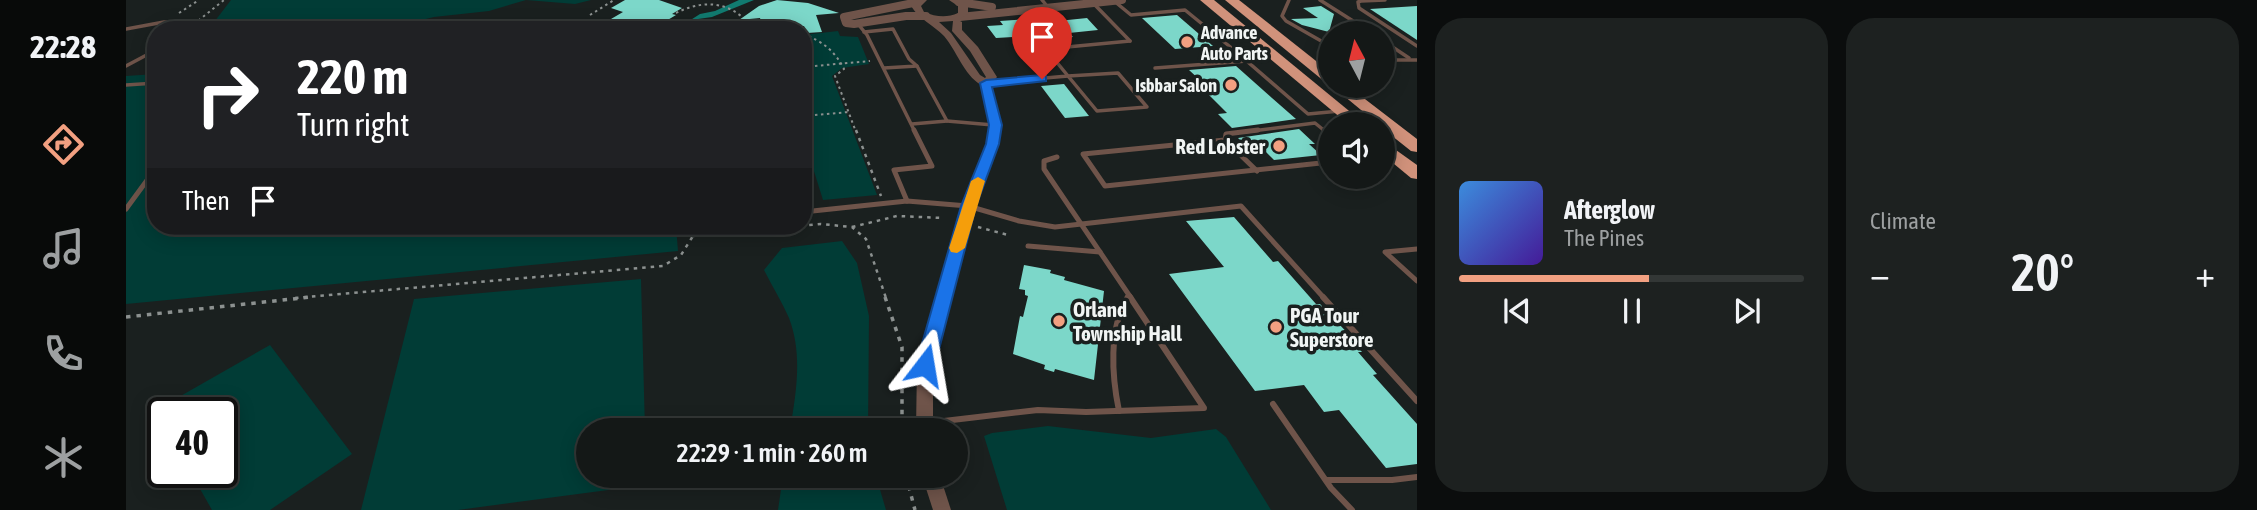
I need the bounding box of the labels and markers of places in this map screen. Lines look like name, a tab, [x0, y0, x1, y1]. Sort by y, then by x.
pin	[1012, 7, 1072, 79]
place label: Advance Auto Parts	[1200, 22, 1269, 64]
marker: Advance Auto Parts	[1179, 34, 1195, 50]
place label: Isbbar Salon	[1135, 75, 1217, 96]
marker: Isbbar Salon	[1223, 77, 1239, 93]
place label: Red Lobster	[1175, 134, 1266, 158]
marker: Red Lobster	[1271, 138, 1287, 154]
place label: Orland Township Hall	[1073, 297, 1182, 345]
place label: PGA Tour Superstore	[1290, 303, 1374, 351]
marker: Orland Township Hall	[1051, 313, 1067, 329]
marker: PGA Tour Superstore	[1268, 319, 1284, 335]

